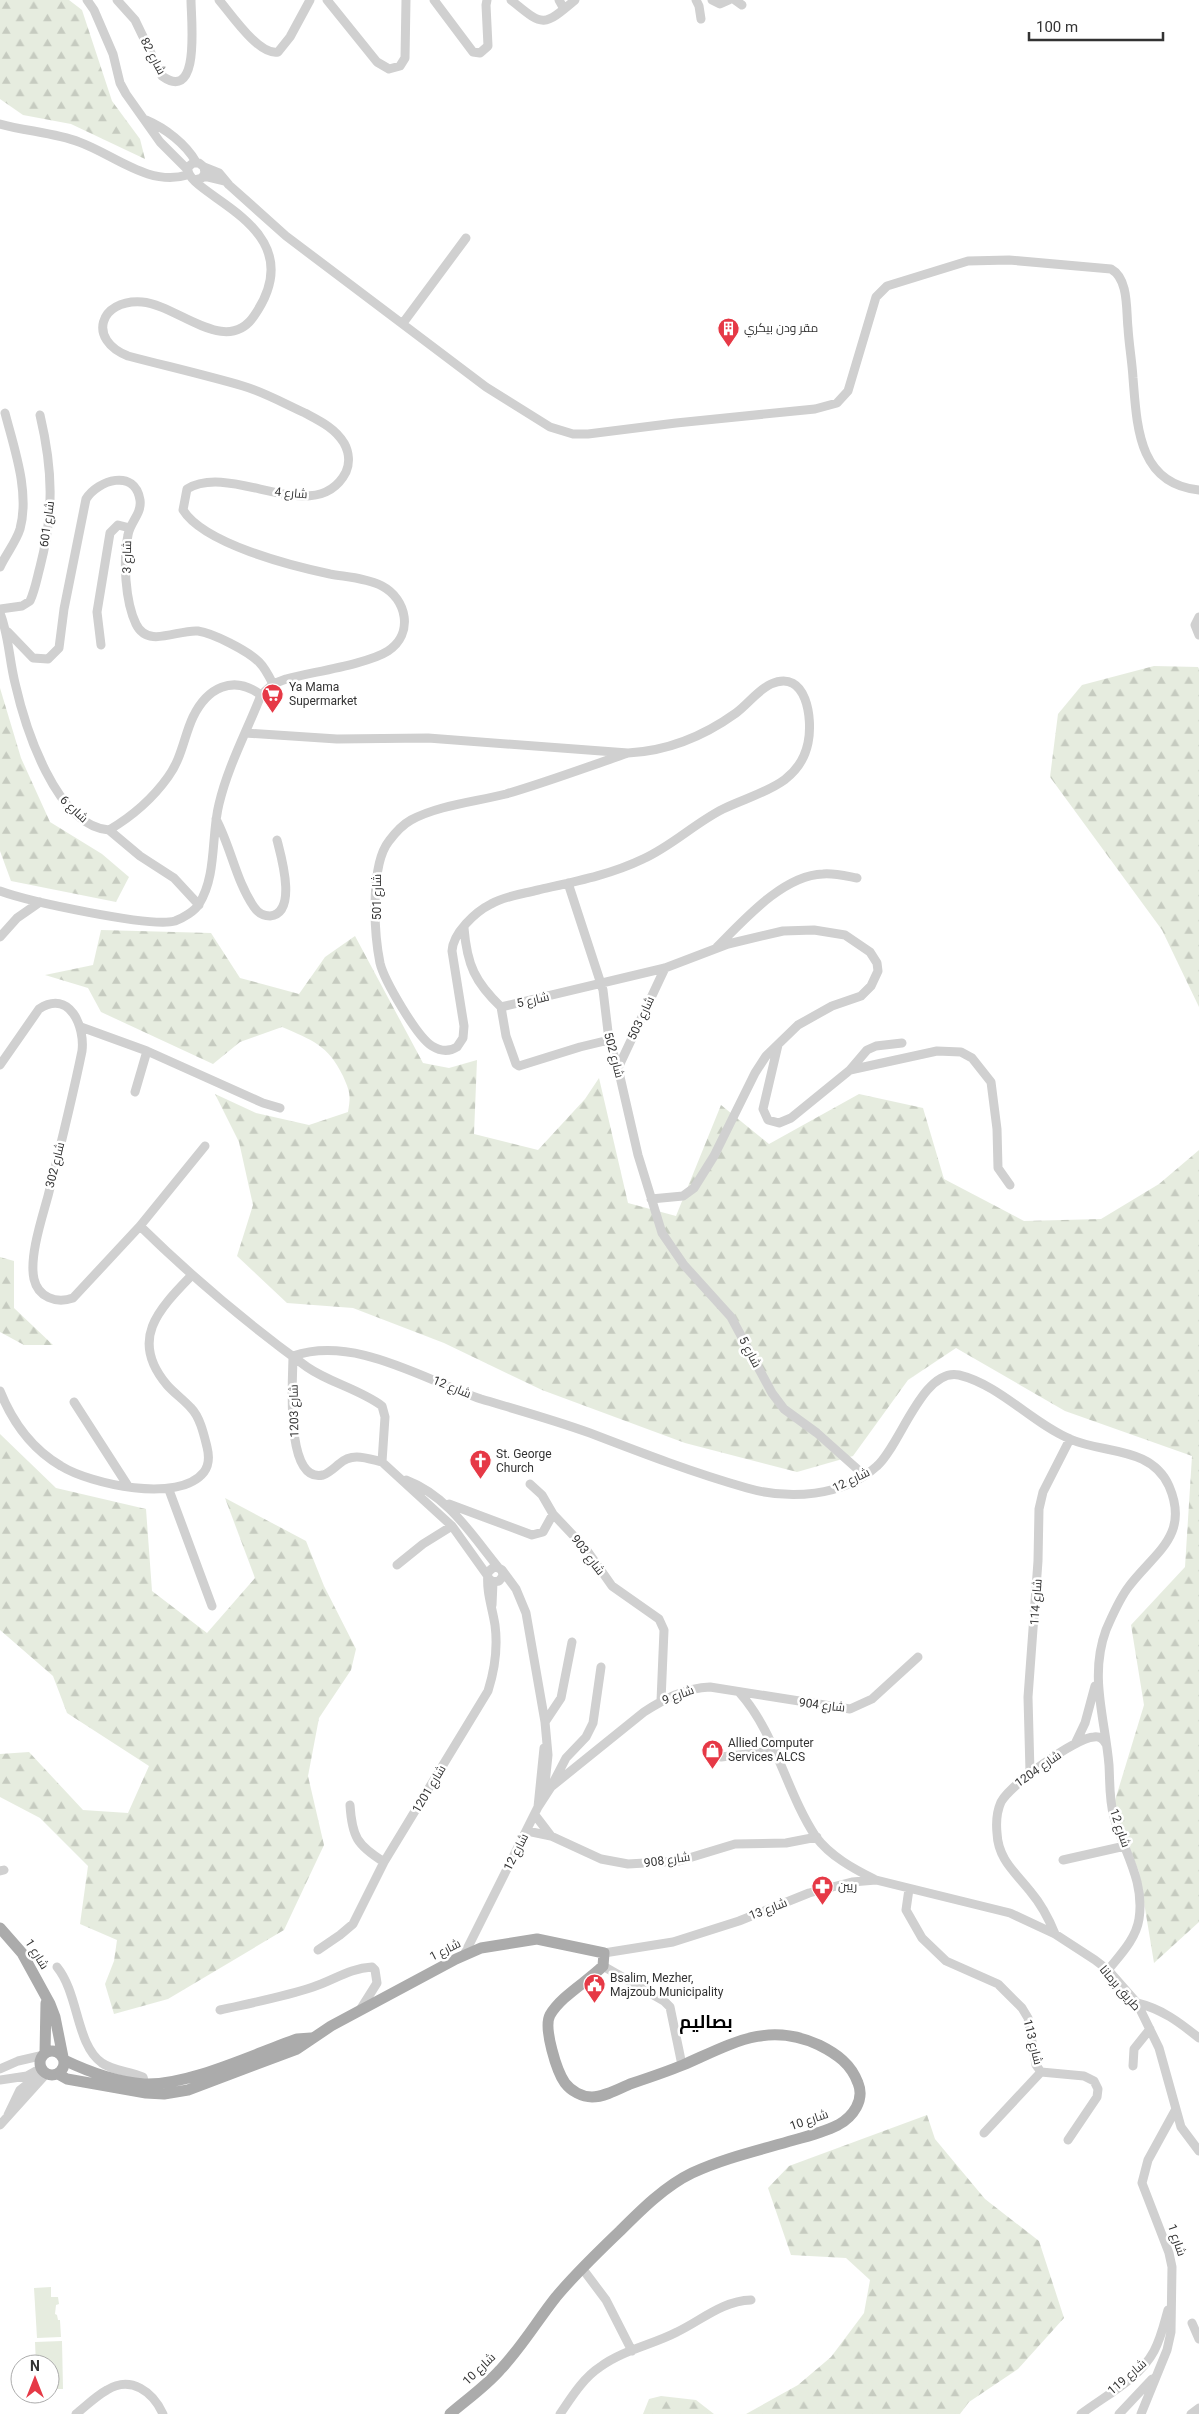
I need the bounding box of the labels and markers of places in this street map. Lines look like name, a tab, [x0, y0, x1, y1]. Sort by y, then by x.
building icon: مقر ودن بيكري	[716, 316, 740, 347]
place label: مقر ودن بيكري	[744, 321, 818, 338]
place label: Ya Mama Supermarket	[289, 680, 357, 708]
supermarket icon: Ya Mama Supermarket	[261, 682, 285, 713]
place label: St. George Church	[496, 1447, 552, 1475]
church icon: St. George Church	[468, 1449, 492, 1480]
place label: Allied Computer Services ALCS	[728, 1736, 814, 1764]
shop icon: Allied Computer Services ALCS	[700, 1738, 724, 1769]
pharmacy icon: ريين	[810, 1874, 834, 1905]
place label: ريين	[838, 1879, 857, 1893]
place label: Bsalim, Mezher, Majzoub Municipality	[610, 1971, 724, 1999]
public building icon: Bsalim, Mezher, Majzoub Municipality	[582, 1973, 606, 2004]

